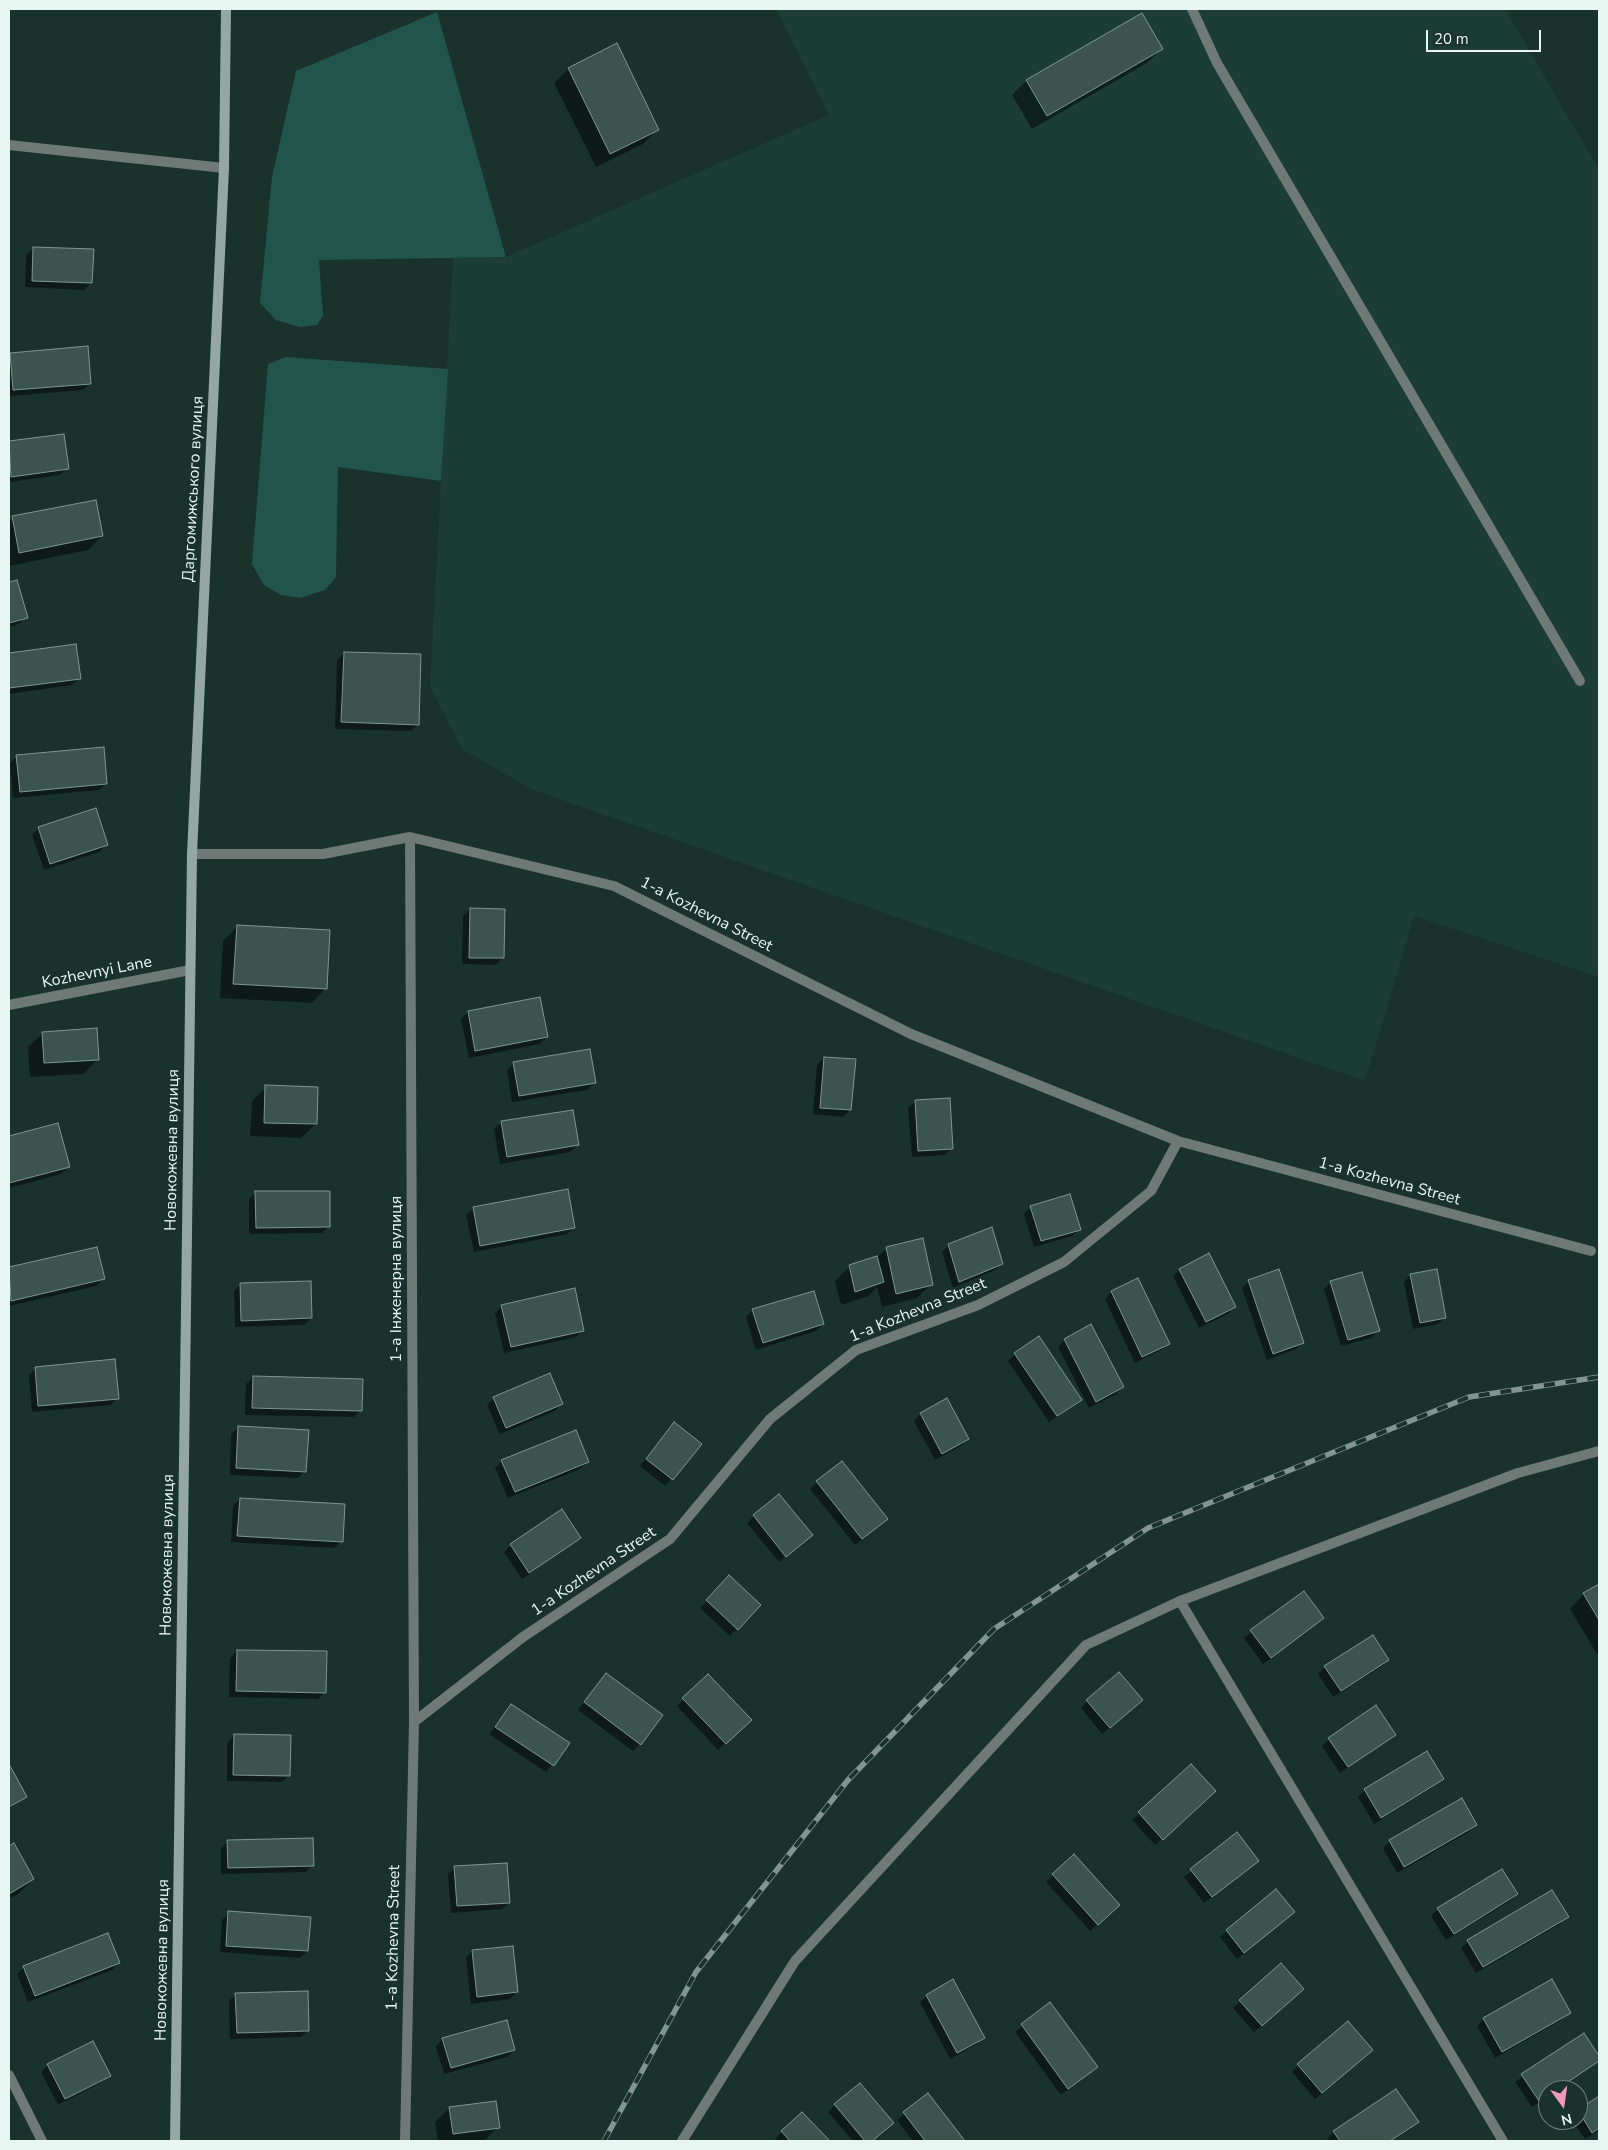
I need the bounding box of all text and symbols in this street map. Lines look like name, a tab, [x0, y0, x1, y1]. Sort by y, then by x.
scale bar	[1428, 20, 1543, 52]
text: 20 m	[1434, 29, 1469, 49]
street label: Даргомижського вулиця	[180, 396, 208, 582]
street label: 1-a Kozhevna Street	[637, 873, 775, 957]
street label: Kozhevnyi Lane	[40, 953, 154, 993]
street label: Новокожевна вулиця	[162, 1069, 184, 1231]
street label: 1-a Kozhevna Street	[1316, 1154, 1462, 1210]
street label: 1-а Інженерна вулиця	[387, 1196, 407, 1362]
street label: 1-a Kozhevna Street	[847, 1275, 989, 1347]
street label: Новокожевна вулиця	[157, 1474, 179, 1636]
street label: 1-a Kozhevna Street	[528, 1523, 660, 1621]
street label: 1-a Kozhevna Street	[383, 1865, 405, 2011]
street label: Новокожевна вулиця	[152, 1879, 174, 2041]
north arrow	[1538, 2080, 1588, 2130]
text: N	[1559, 2109, 1574, 2130]

